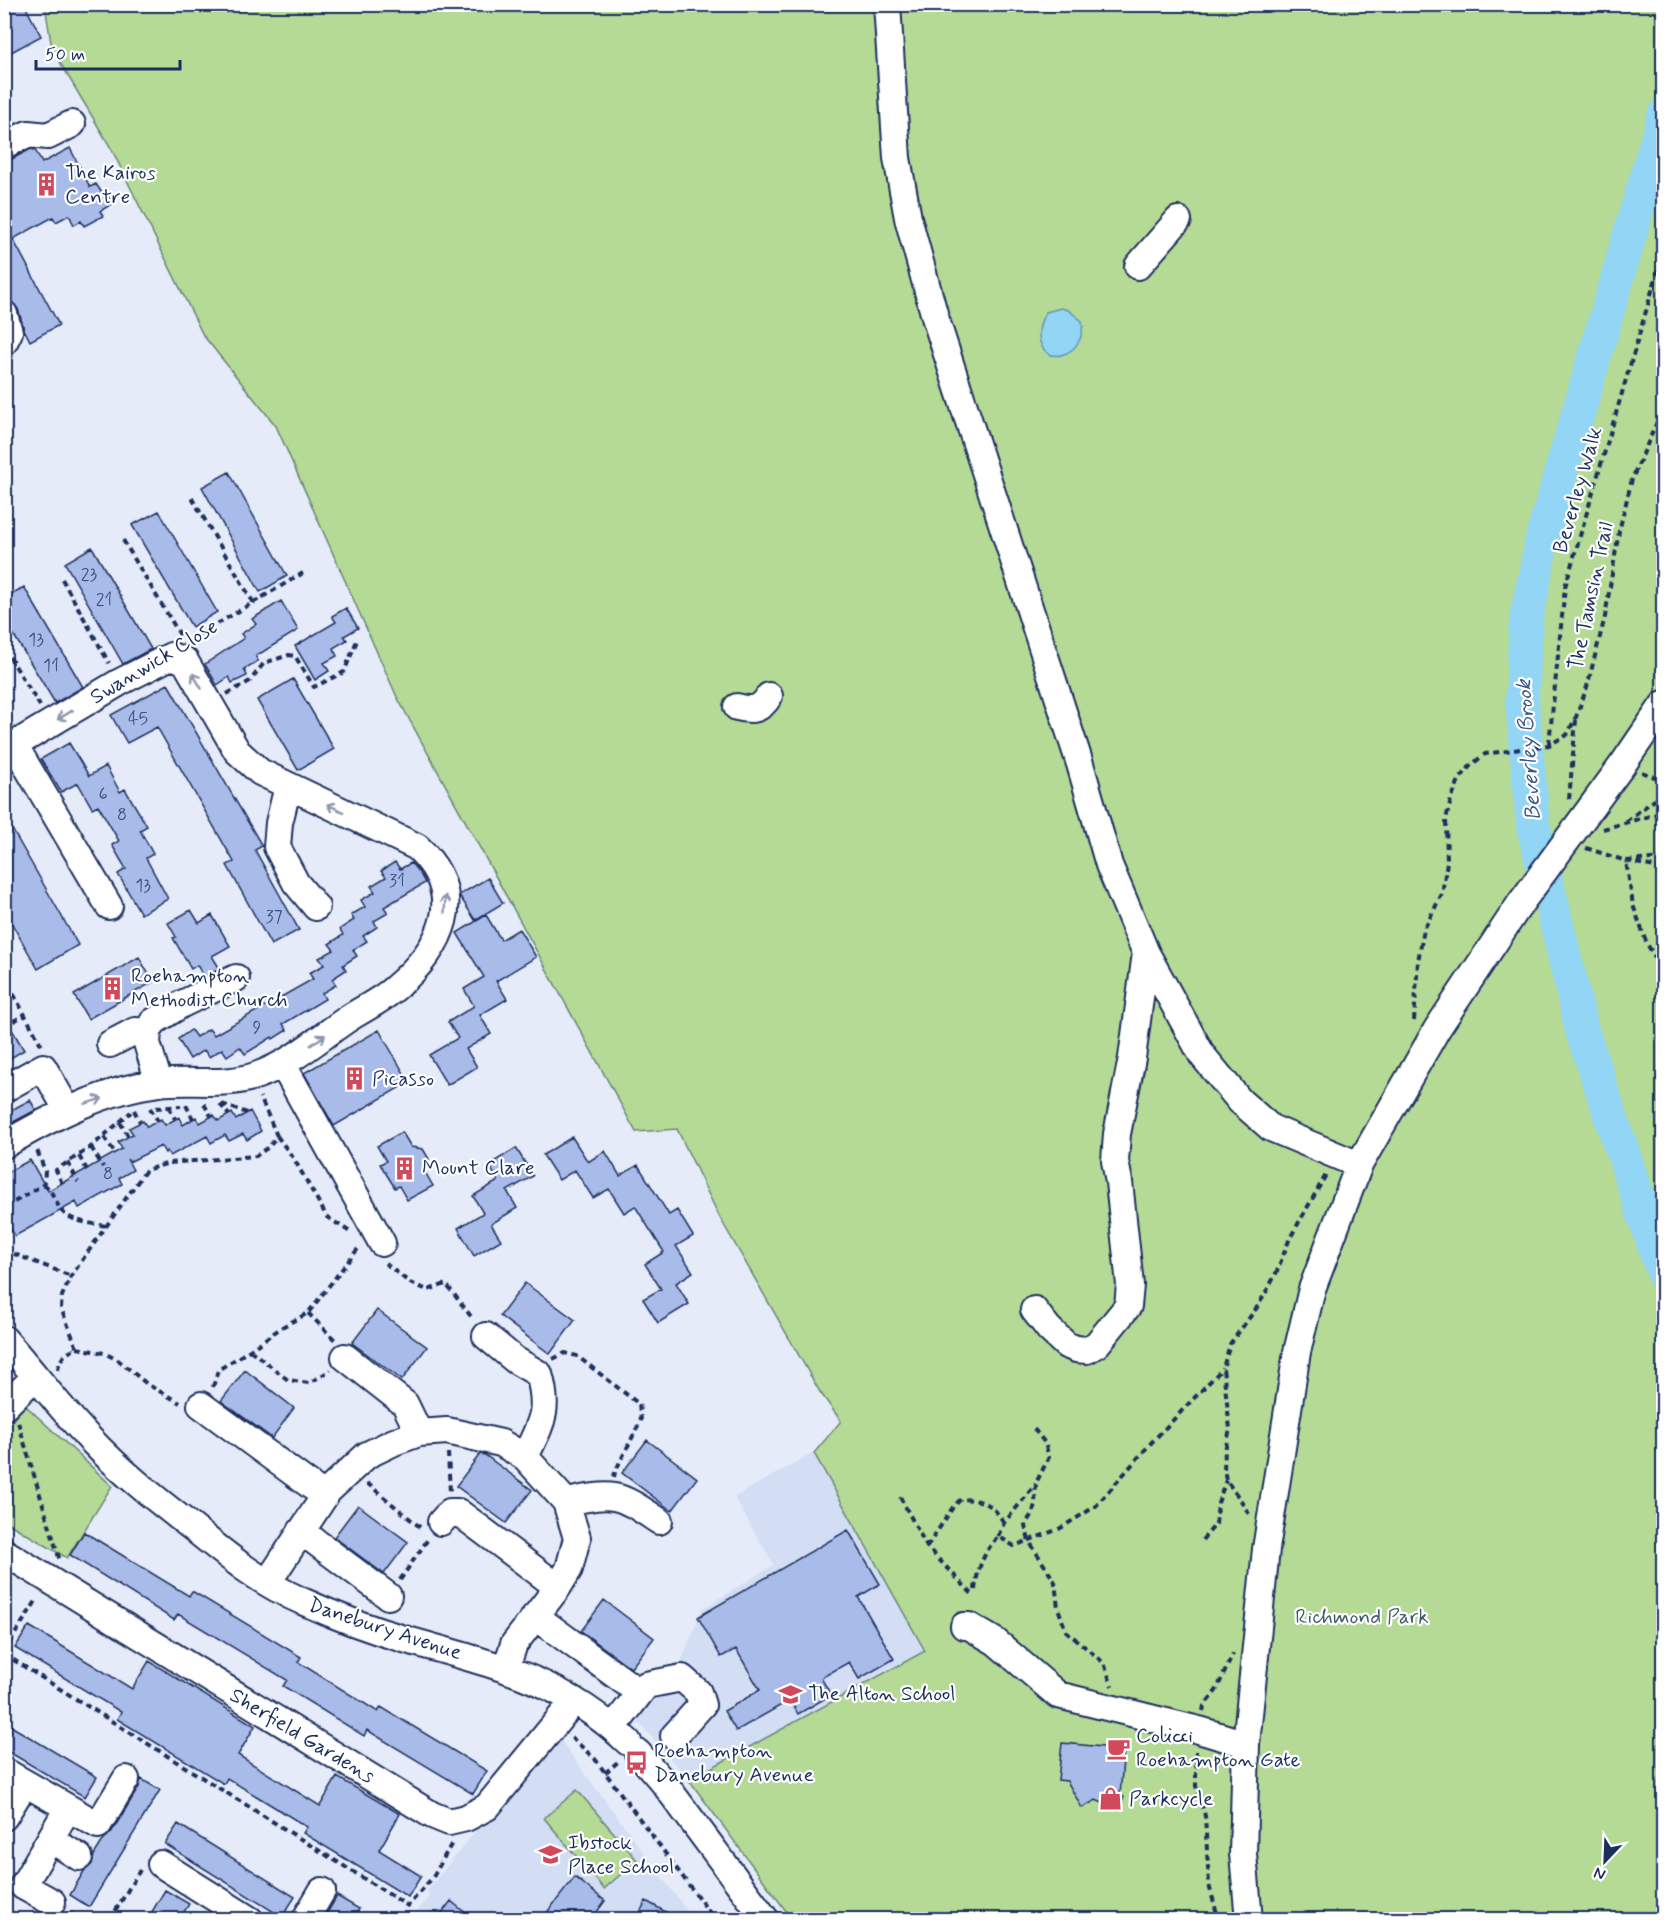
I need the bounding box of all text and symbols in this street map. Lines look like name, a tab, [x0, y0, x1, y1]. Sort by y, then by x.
scale bar	[36, 33, 180, 71]
text: 50 m	[45, 43, 85, 67]
place label: The Kairos Centre	[65, 159, 156, 211]
building icon: The Kairos Centre	[34, 172, 60, 198]
street label: Beverley Walk	[1547, 424, 1609, 556]
street label: The Tamsin Trail	[1562, 519, 1620, 673]
house number: 23	[81, 563, 98, 587]
house number: 21	[96, 588, 112, 612]
street label: Swanwick Close	[85, 613, 223, 711]
house number: 13	[28, 628, 44, 652]
house number: 11	[43, 654, 59, 678]
one-way arrow	[190, 673, 202, 690]
water label: Beverley Brook	[1510, 677, 1548, 821]
house number: 45	[128, 707, 148, 731]
one-way arrow	[57, 709, 74, 721]
house number: 6	[98, 782, 108, 806]
one-way arrow	[326, 802, 345, 813]
house number: 8	[117, 803, 127, 827]
house number: 31	[389, 869, 405, 893]
house number: 13	[135, 874, 151, 898]
one-way arrow	[439, 895, 450, 914]
house number: 37	[265, 905, 283, 929]
place label: Roehampton Methodist Church	[131, 962, 288, 1014]
building icon: Roehampton Methodist Church	[100, 975, 126, 1001]
house number: 9	[253, 1016, 262, 1040]
one-way arrow	[309, 1034, 325, 1046]
place label: Picasso	[372, 1065, 434, 1093]
building icon: Picasso	[341, 1066, 367, 1092]
one-way arrow	[84, 1094, 103, 1105]
place label: Mount Clare	[422, 1154, 534, 1182]
building icon: Mount Clare	[391, 1155, 417, 1181]
house number: 8	[103, 1162, 113, 1186]
street label: Danebury Avenue	[305, 1591, 465, 1667]
park label: Richmond Park	[1295, 1603, 1429, 1631]
place label: The Alton School	[808, 1680, 955, 1708]
school or university icon: The Alton School	[777, 1681, 803, 1707]
street label: Sherfield Gardens	[224, 1682, 380, 1790]
place label: Colicci Roehampton Gate	[1136, 1722, 1301, 1774]
cafe icon: Colicci Roehampton Gate	[1105, 1735, 1131, 1761]
place label: Roehampton Danebury Avenue	[654, 1737, 814, 1789]
bus stop icon: Roehampton Danebury Avenue	[623, 1750, 649, 1776]
place label: Parkcycle	[1129, 1785, 1213, 1813]
shop icon: Parkcycle	[1098, 1786, 1124, 1812]
place label: Ibstock Place School	[568, 1829, 674, 1881]
north arrow	[1575, 1831, 1635, 1891]
school or university icon: Ibstock Place School	[537, 1842, 563, 1868]
text: N	[1591, 1862, 1609, 1885]

